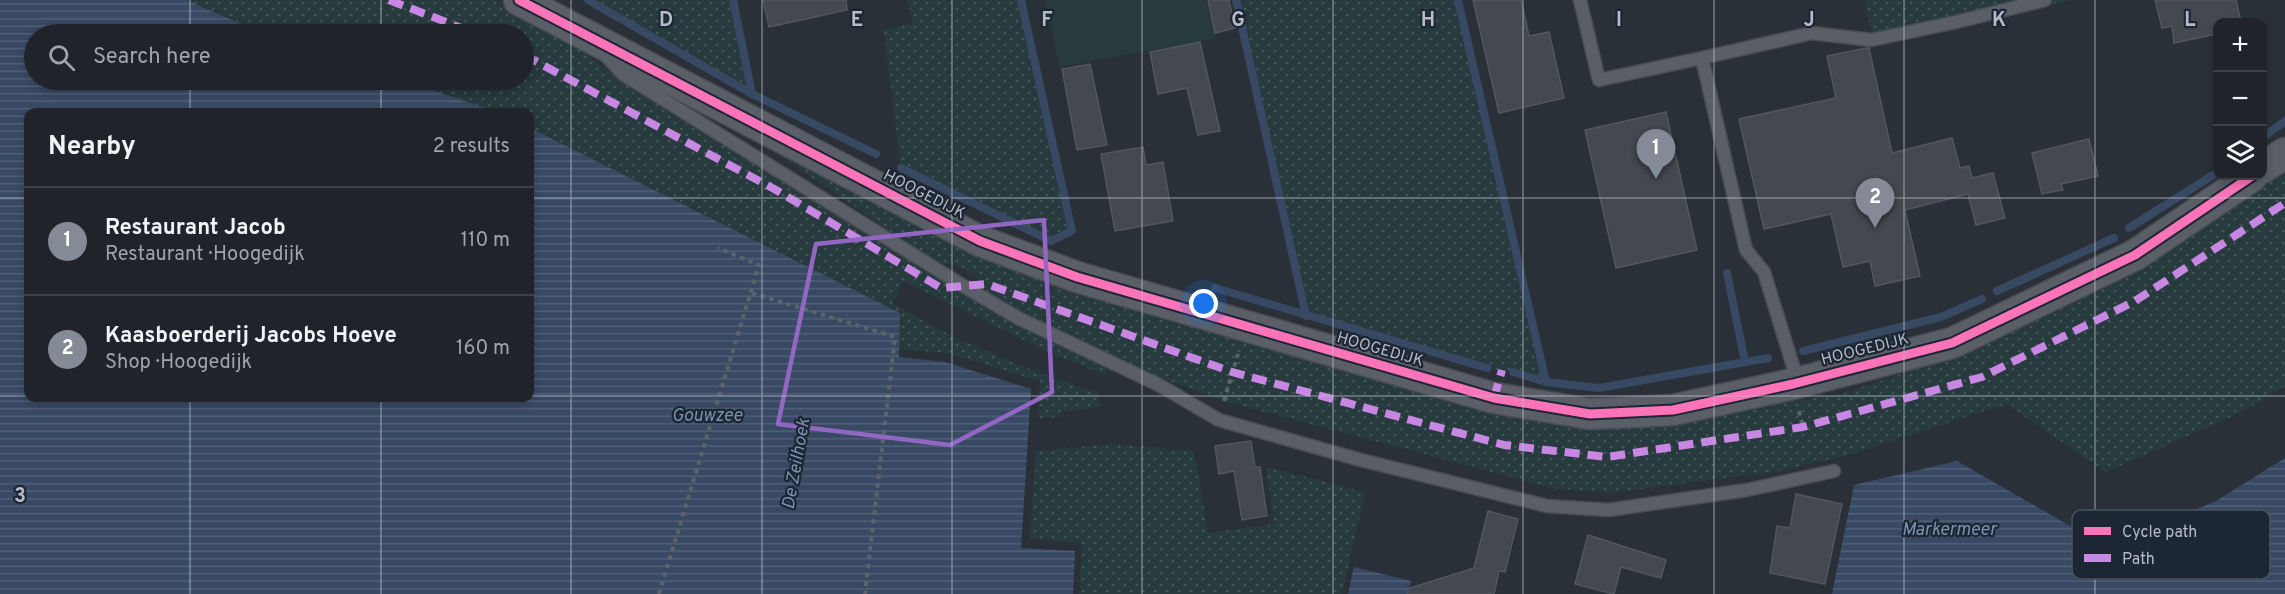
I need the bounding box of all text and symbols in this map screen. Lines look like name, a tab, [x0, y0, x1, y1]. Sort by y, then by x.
text: D	[659, 8, 673, 34]
text: E	[851, 8, 863, 34]
text: F	[1041, 8, 1053, 34]
text: G	[1231, 8, 1245, 34]
text: H	[1421, 8, 1435, 34]
text: I	[1616, 8, 1622, 34]
text: J	[1803, 8, 1815, 34]
text: K	[1992, 8, 2006, 34]
text: L	[2184, 8, 2196, 34]
map controls	[2213, 18, 2267, 180]
button: +	[2213, 18, 2267, 72]
search box	[24, 24, 534, 90]
icon: search	[45, 41, 78, 74]
text: Search here	[93, 44, 211, 71]
button: −	[2213, 72, 2267, 126]
button: layers	[2213, 126, 2267, 180]
pin: 1	[1636, 130, 1676, 179]
text: Nearby	[48, 131, 136, 164]
text: 2 results	[433, 134, 510, 160]
street label: HOOGEDIJK	[880, 166, 968, 224]
pin: 2	[1856, 178, 1894, 228]
text: Restaurant Jacob	[105, 215, 286, 242]
text: 1	[64, 228, 72, 254]
text: 110 m	[461, 228, 510, 254]
text: Restaurant · Hoogedijk	[105, 242, 305, 268]
your location	[1189, 289, 1218, 318]
text: Kaasboerderij Jacobs Hoeve	[105, 323, 397, 350]
street label: HOOGEDIJK	[1334, 328, 1426, 372]
street label: HOOGEDIJK	[1819, 329, 1911, 371]
text: 2	[61, 336, 74, 362]
text: 160 m	[456, 336, 510, 362]
text: Shop · Hoogedijk	[105, 350, 252, 376]
water label: Gouwzee	[672, 405, 743, 428]
water label: De Zeilhoek	[778, 416, 816, 511]
text: 3	[14, 484, 26, 510]
legend	[2072, 510, 2270, 579]
water label: Markermeer	[1902, 519, 1998, 542]
text: Cycle path	[2122, 523, 2197, 543]
text: Path	[2122, 550, 2155, 570]

